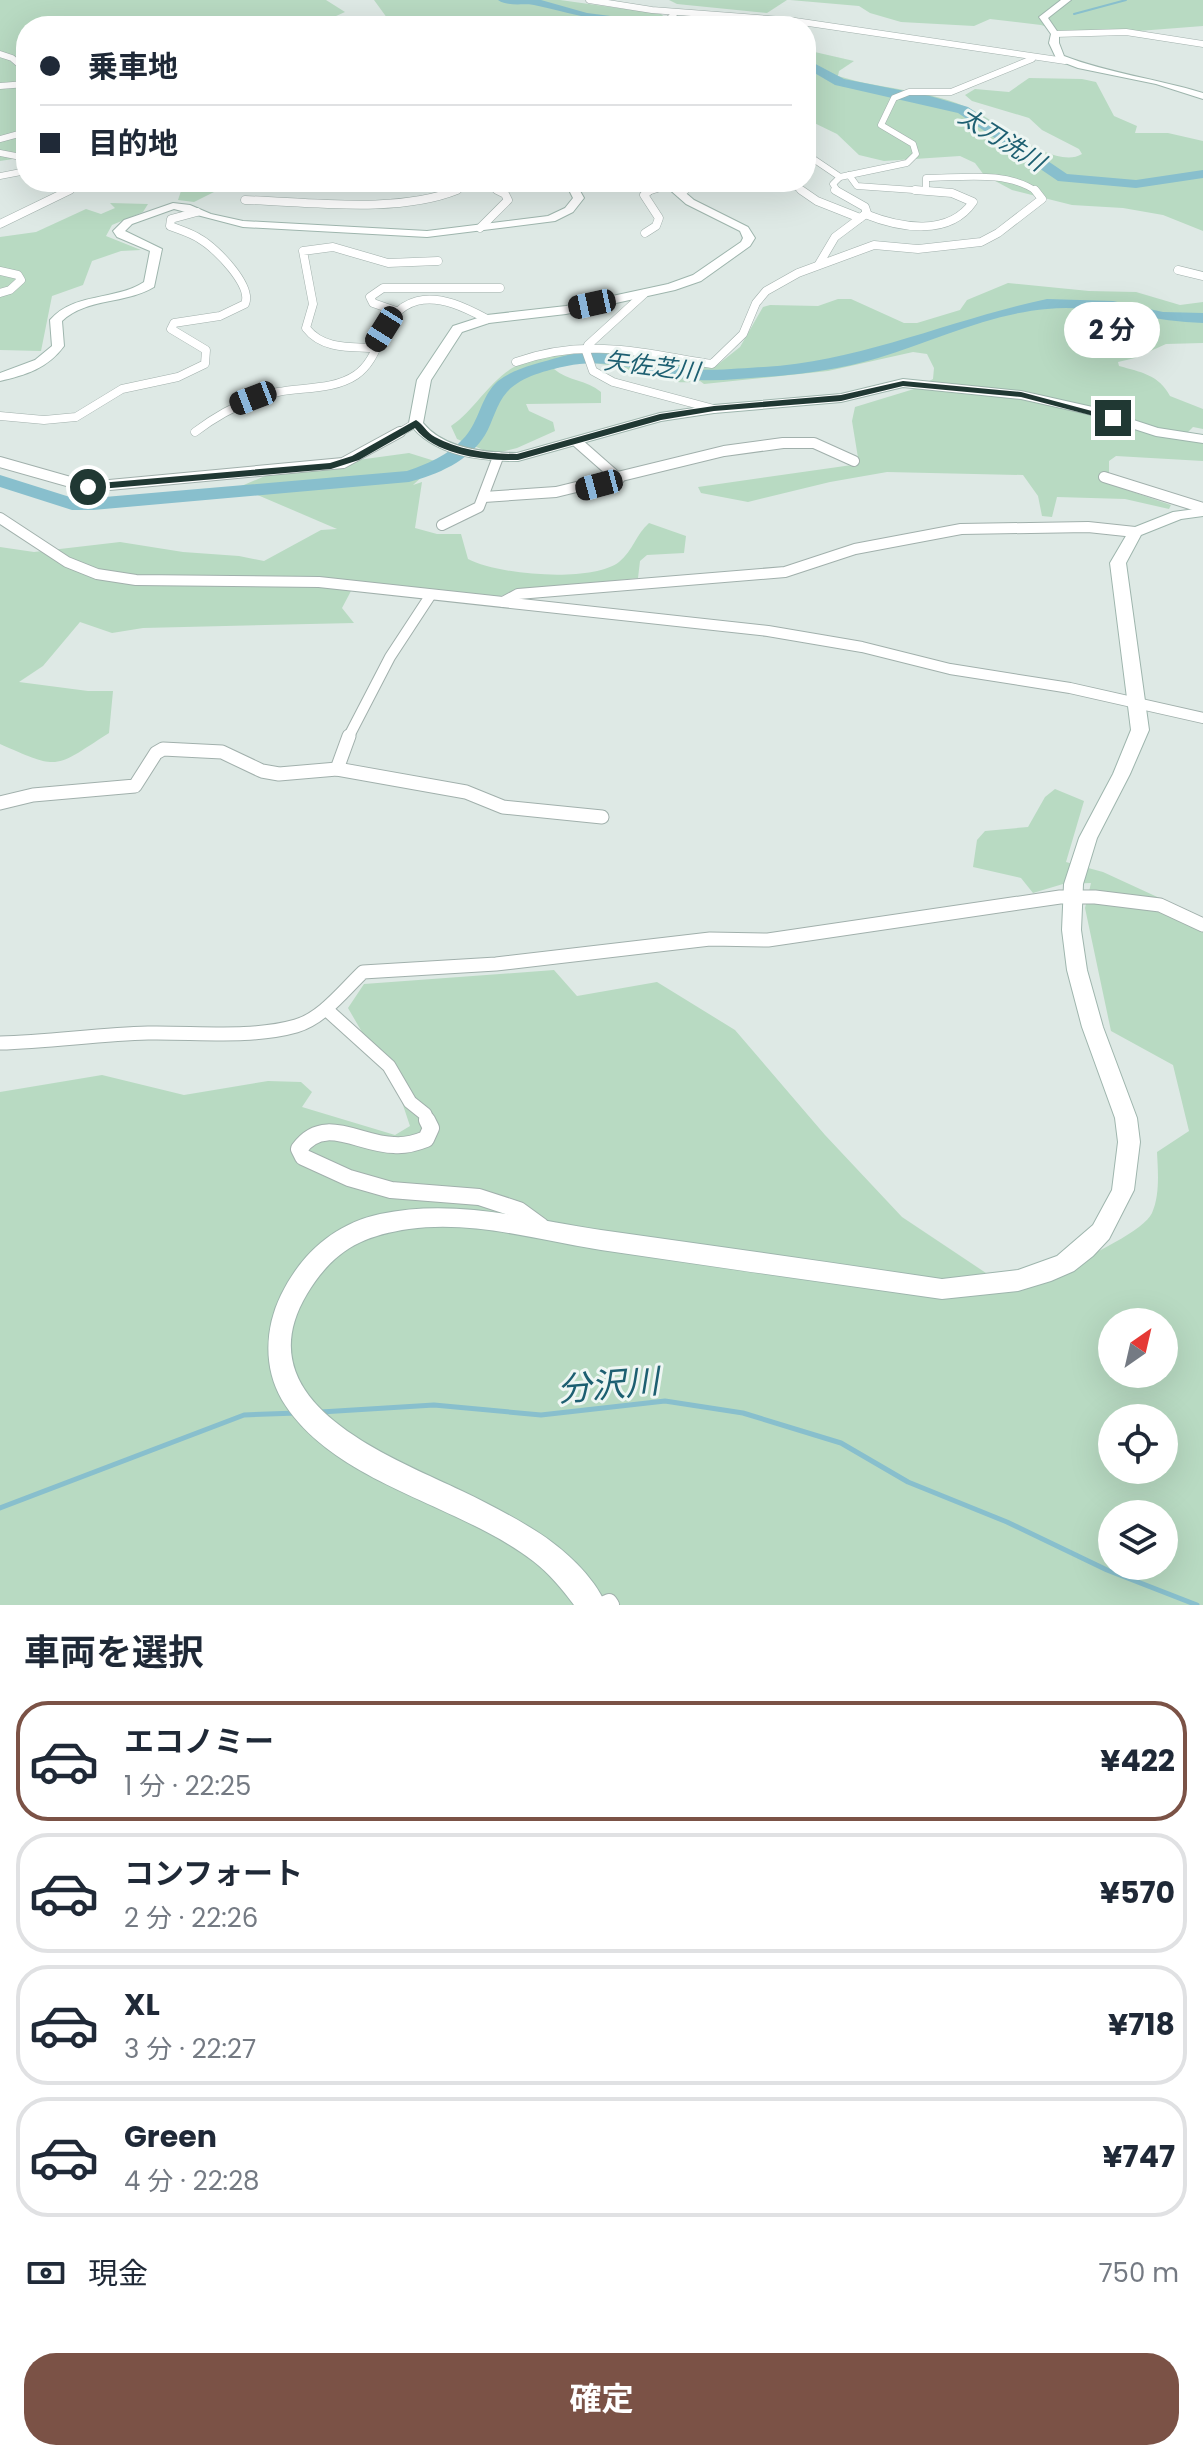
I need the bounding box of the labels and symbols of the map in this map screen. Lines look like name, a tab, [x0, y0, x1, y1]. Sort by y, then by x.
water label: 太刀洗川	[953, 100, 1054, 180]
car	[566, 287, 618, 321]
car	[361, 302, 407, 356]
callout: 2 分	[1065, 302, 1161, 358]
water label: 矢佐芝川	[602, 344, 705, 389]
car	[226, 378, 280, 418]
route end	[1095, 400, 1131, 436]
car	[573, 467, 625, 503]
route start	[70, 469, 106, 505]
north arrow	[1098, 1308, 1178, 1388]
water label: 分沢川	[555, 1356, 664, 1413]

